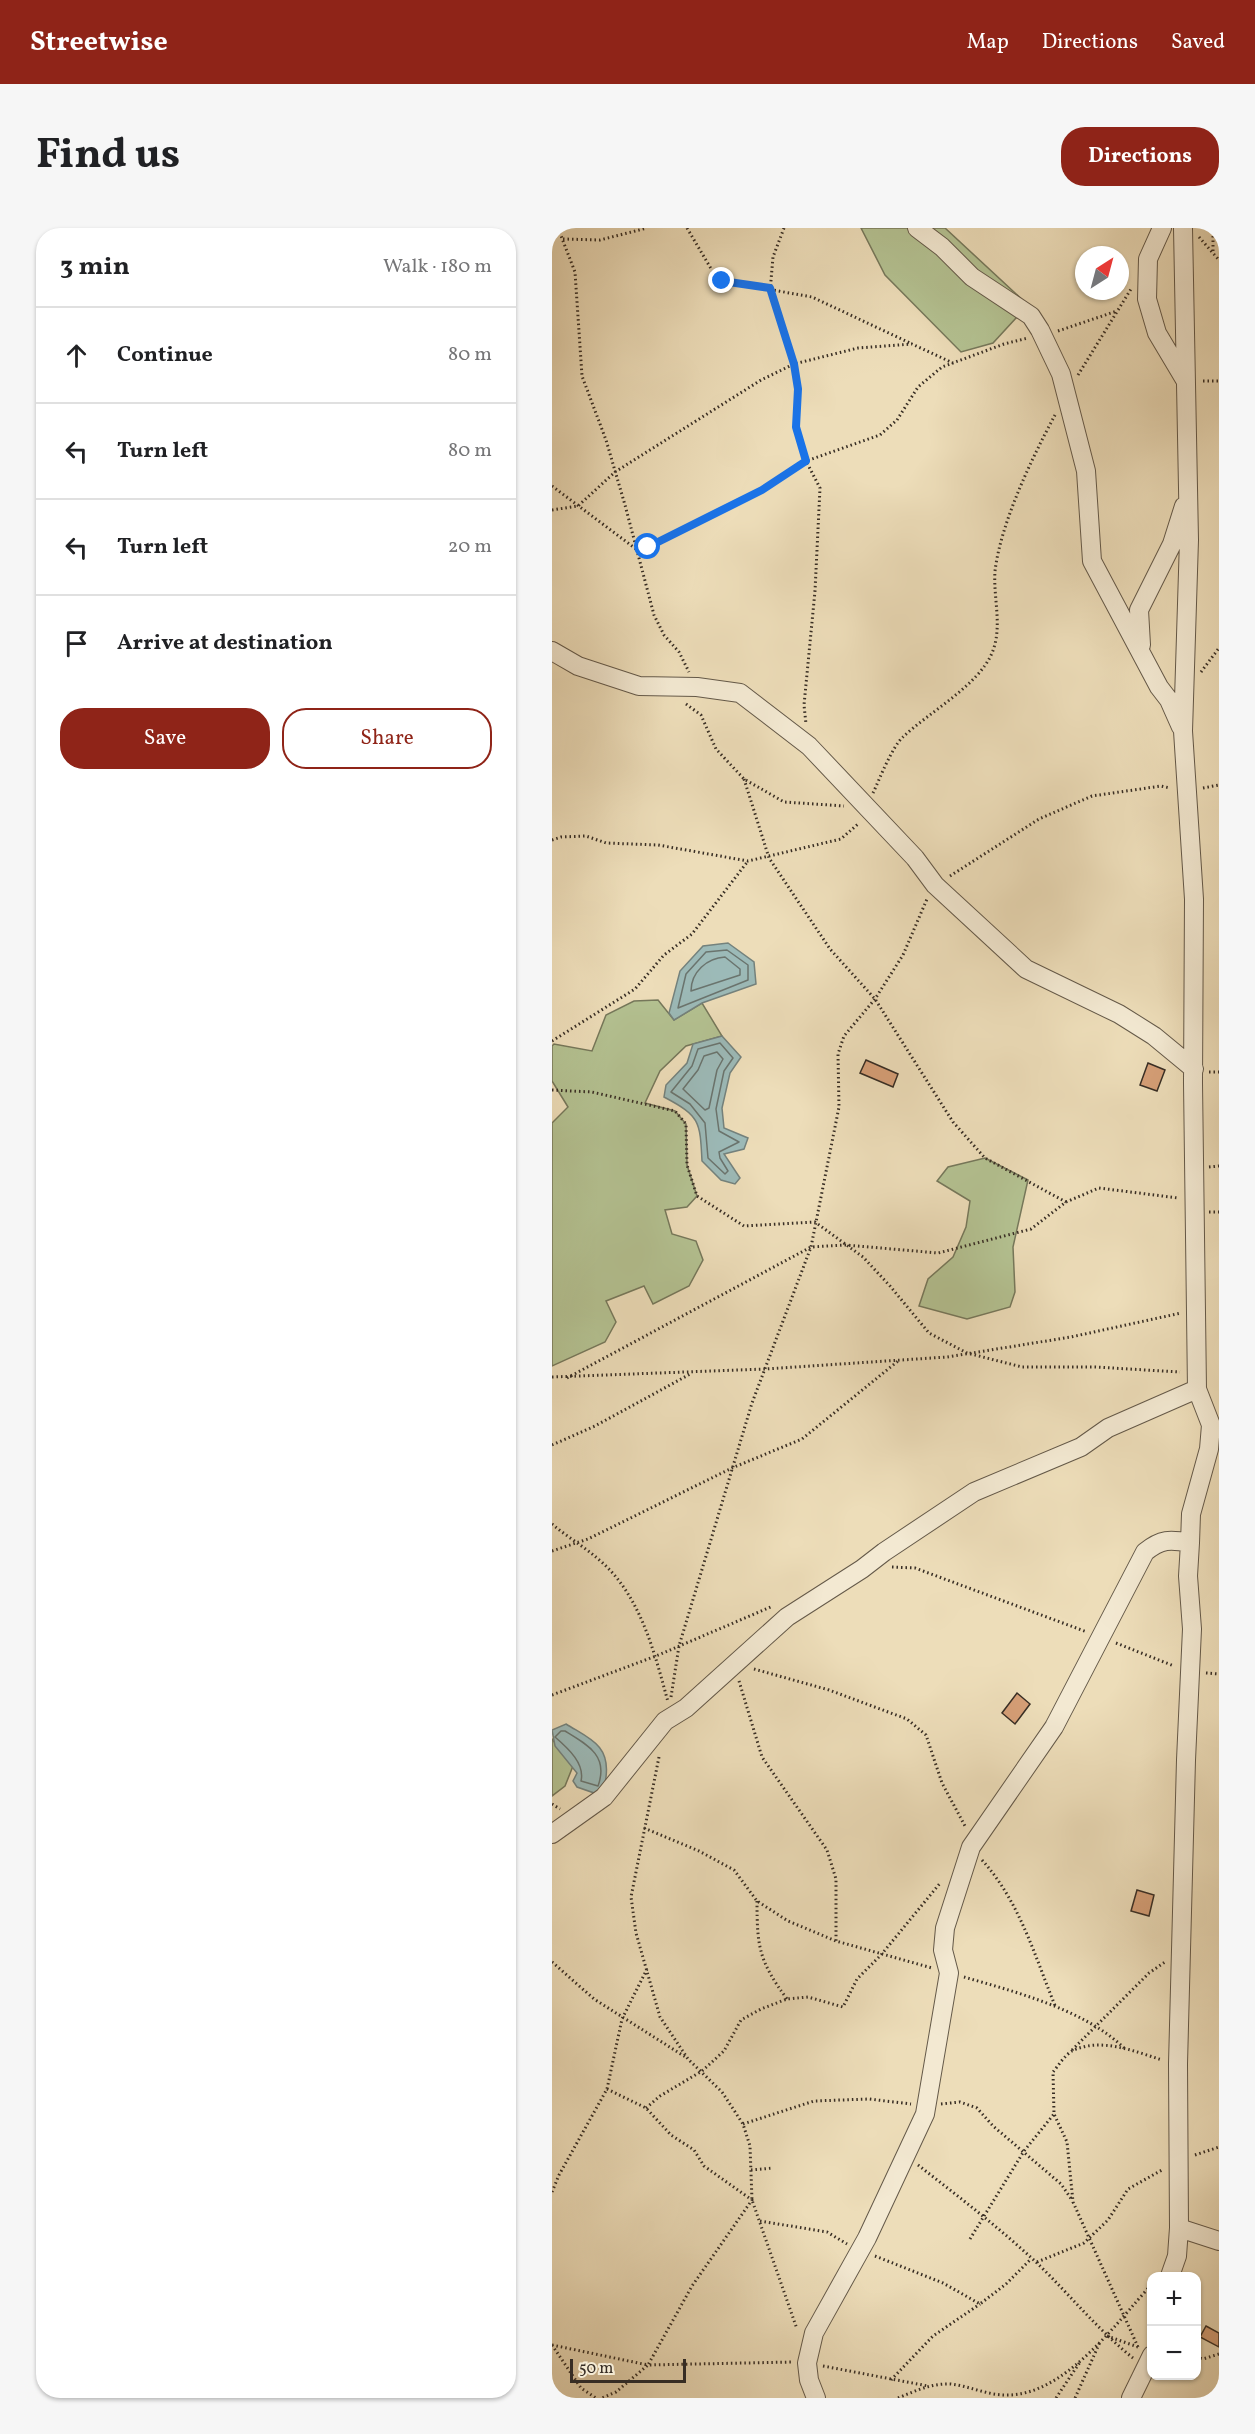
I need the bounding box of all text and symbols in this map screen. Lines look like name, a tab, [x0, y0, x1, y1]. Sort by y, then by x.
text: Streetwise	[30, 23, 168, 62]
text: Map	[967, 28, 1009, 57]
text: Directions	[1042, 28, 1138, 57]
text: Saved	[1171, 28, 1225, 57]
text: Find us	[36, 127, 180, 186]
button: Directions	[1061, 127, 1219, 186]
north arrow	[1075, 246, 1129, 300]
text: 3 min	[60, 249, 130, 285]
text: Walk · 180 m	[383, 253, 492, 281]
route end	[708, 267, 734, 293]
icon: ahead	[60, 339, 93, 372]
text: Continue	[117, 340, 213, 371]
text: 80 m	[448, 341, 492, 369]
icon: left	[60, 435, 93, 468]
text: Turn left	[117, 436, 208, 467]
text: 80 m	[448, 437, 492, 465]
icon: left	[60, 531, 93, 564]
text: Turn left	[117, 532, 208, 563]
text: 20 m	[448, 533, 492, 561]
route start	[634, 533, 660, 559]
icon: arrive	[60, 627, 93, 660]
text: Arrive at destination	[117, 628, 333, 659]
button: Save	[60, 708, 270, 769]
button: Share	[282, 708, 492, 769]
map controls	[1147, 2272, 1201, 2380]
button: +	[1147, 2272, 1201, 2326]
button: −	[1147, 2326, 1201, 2380]
scale bar	[570, 2356, 686, 2384]
text: 50 m	[579, 2358, 613, 2380]

